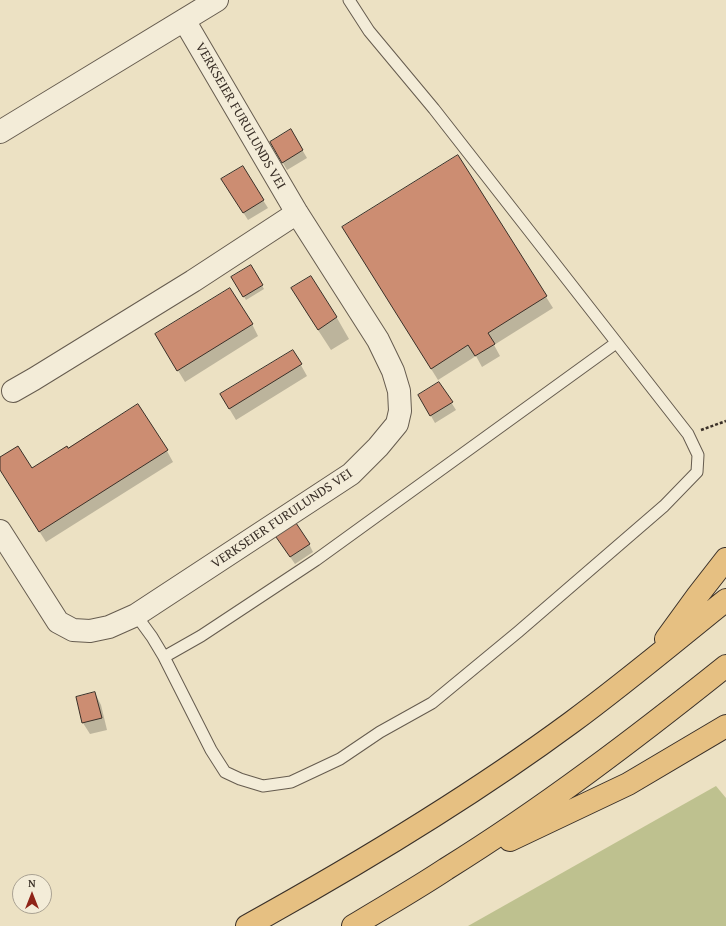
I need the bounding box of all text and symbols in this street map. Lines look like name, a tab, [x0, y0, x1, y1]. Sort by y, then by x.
street label: VERKSEIER FURULUNDS VEI	[191, 40, 289, 192]
street label: VERKSEIER FURULUNDS VEI	[208, 465, 356, 573]
north arrow	[12, 874, 52, 914]
text: N	[28, 875, 36, 891]

